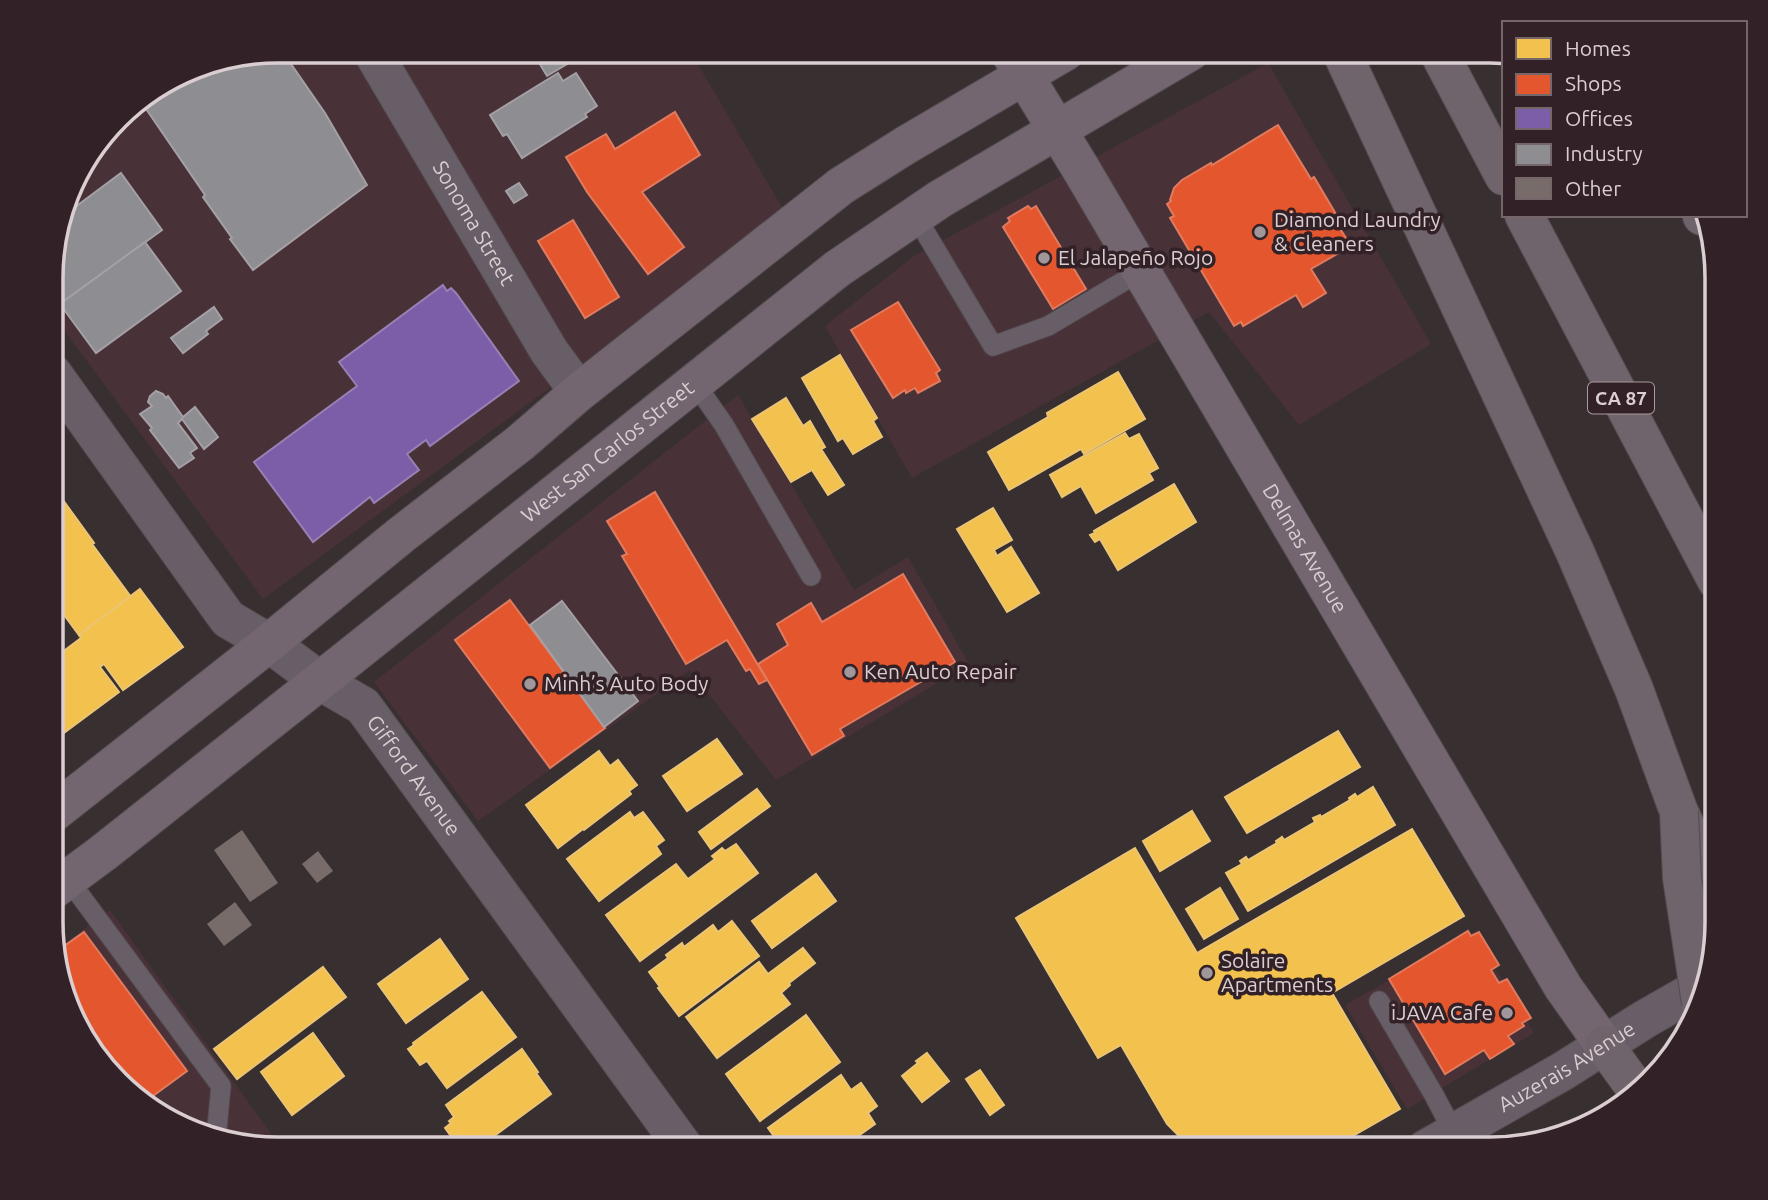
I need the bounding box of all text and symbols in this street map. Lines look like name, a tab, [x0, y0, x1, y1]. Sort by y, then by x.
legend	[1502, 21, 1747, 217]
text: Homes	[1565, 36, 1631, 60]
text: Shops	[1565, 71, 1622, 95]
text: Offices	[1565, 106, 1633, 130]
text: Industry	[1565, 141, 1643, 165]
street label: Sonoma Street	[429, 156, 520, 289]
text: Other	[1565, 176, 1621, 200]
place label: Diamond Laundry & Cleaners	[1274, 207, 1441, 255]
marker: Diamond Laundry & Cleaners	[1252, 224, 1268, 240]
place label: El Jalapeño Rojo	[1058, 245, 1213, 269]
marker: El Jalapeño Rojo	[1036, 250, 1052, 266]
street label: West San Carlos Street	[516, 375, 698, 527]
road number: CA 87	[1588, 382, 1654, 414]
street label: Delmas Avenue	[1258, 479, 1353, 617]
place label: Ken Auto Repair	[864, 659, 1017, 683]
marker: Ken Auto Repair	[842, 664, 858, 680]
place label: Minh’s Auto Body	[544, 671, 709, 695]
marker: Minh’s Auto Body	[522, 676, 538, 692]
street label: Gifford Avenue	[363, 710, 466, 840]
place label: Solaire Apartments	[1221, 948, 1333, 996]
marker: Solaire Apartments	[1199, 965, 1215, 981]
place label: iJAVA Cafe	[1391, 1000, 1493, 1024]
marker: iJAVA Cafe	[1499, 1005, 1515, 1021]
street label: Auzerais Avenue	[1494, 1016, 1639, 1116]

